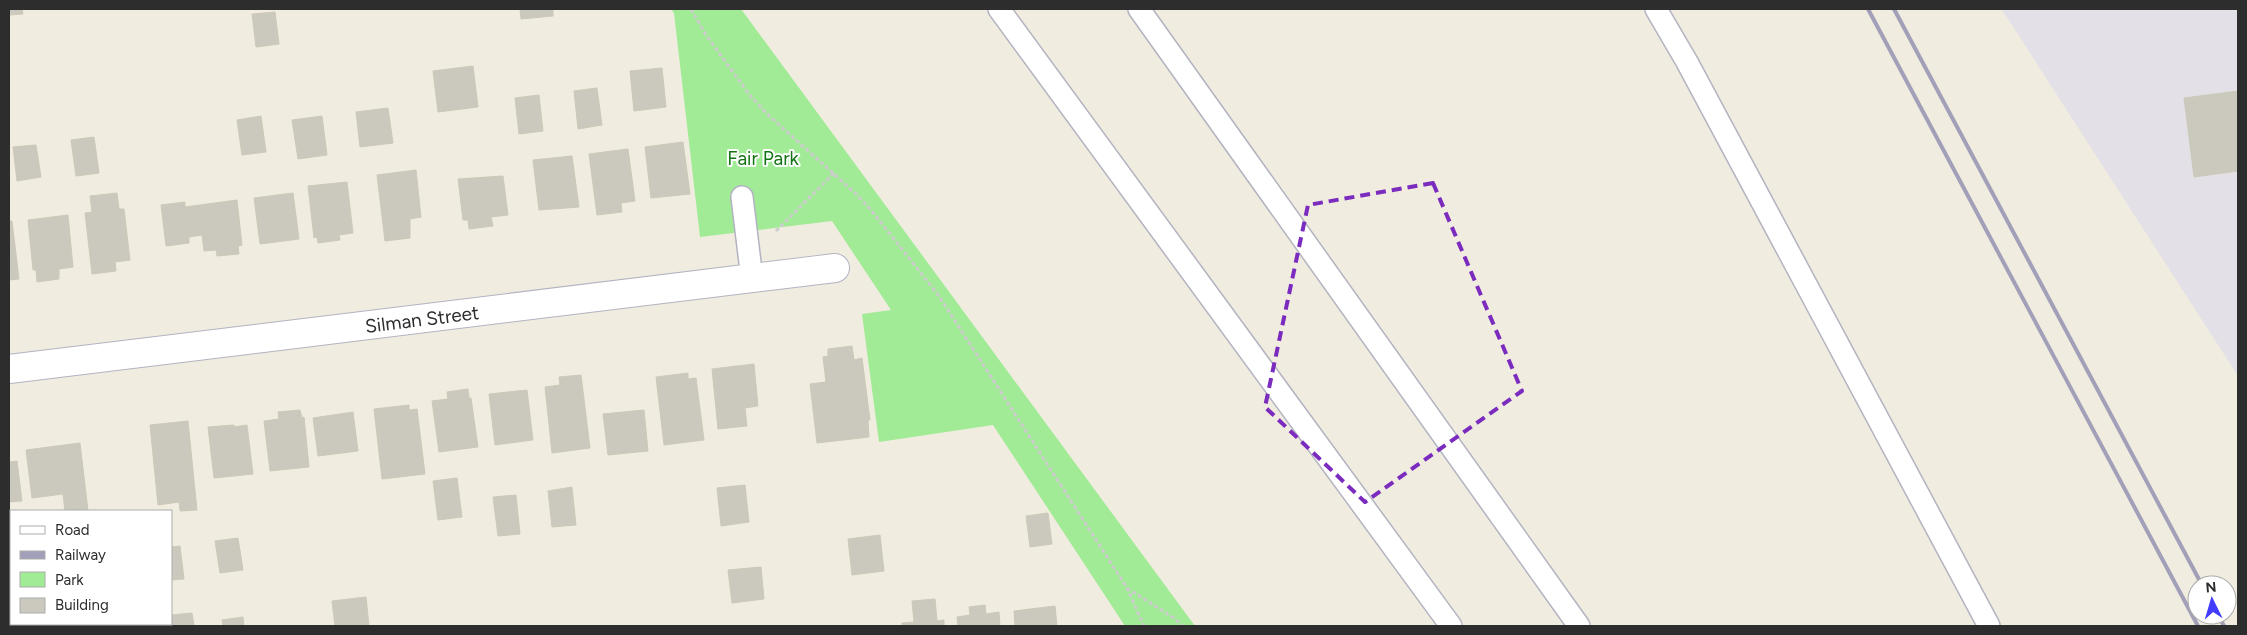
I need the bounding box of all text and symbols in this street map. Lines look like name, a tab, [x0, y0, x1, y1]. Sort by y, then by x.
park label: Fair Park	[727, 147, 800, 170]
street label: Silman Street	[364, 301, 480, 338]
legend	[10, 510, 172, 625]
text: Road	[55, 521, 90, 539]
text: Railway	[55, 546, 106, 564]
text: Park	[55, 571, 84, 589]
north arrow	[2187, 575, 2237, 625]
text: N	[2205, 579, 2217, 596]
text: Building	[55, 596, 109, 614]

